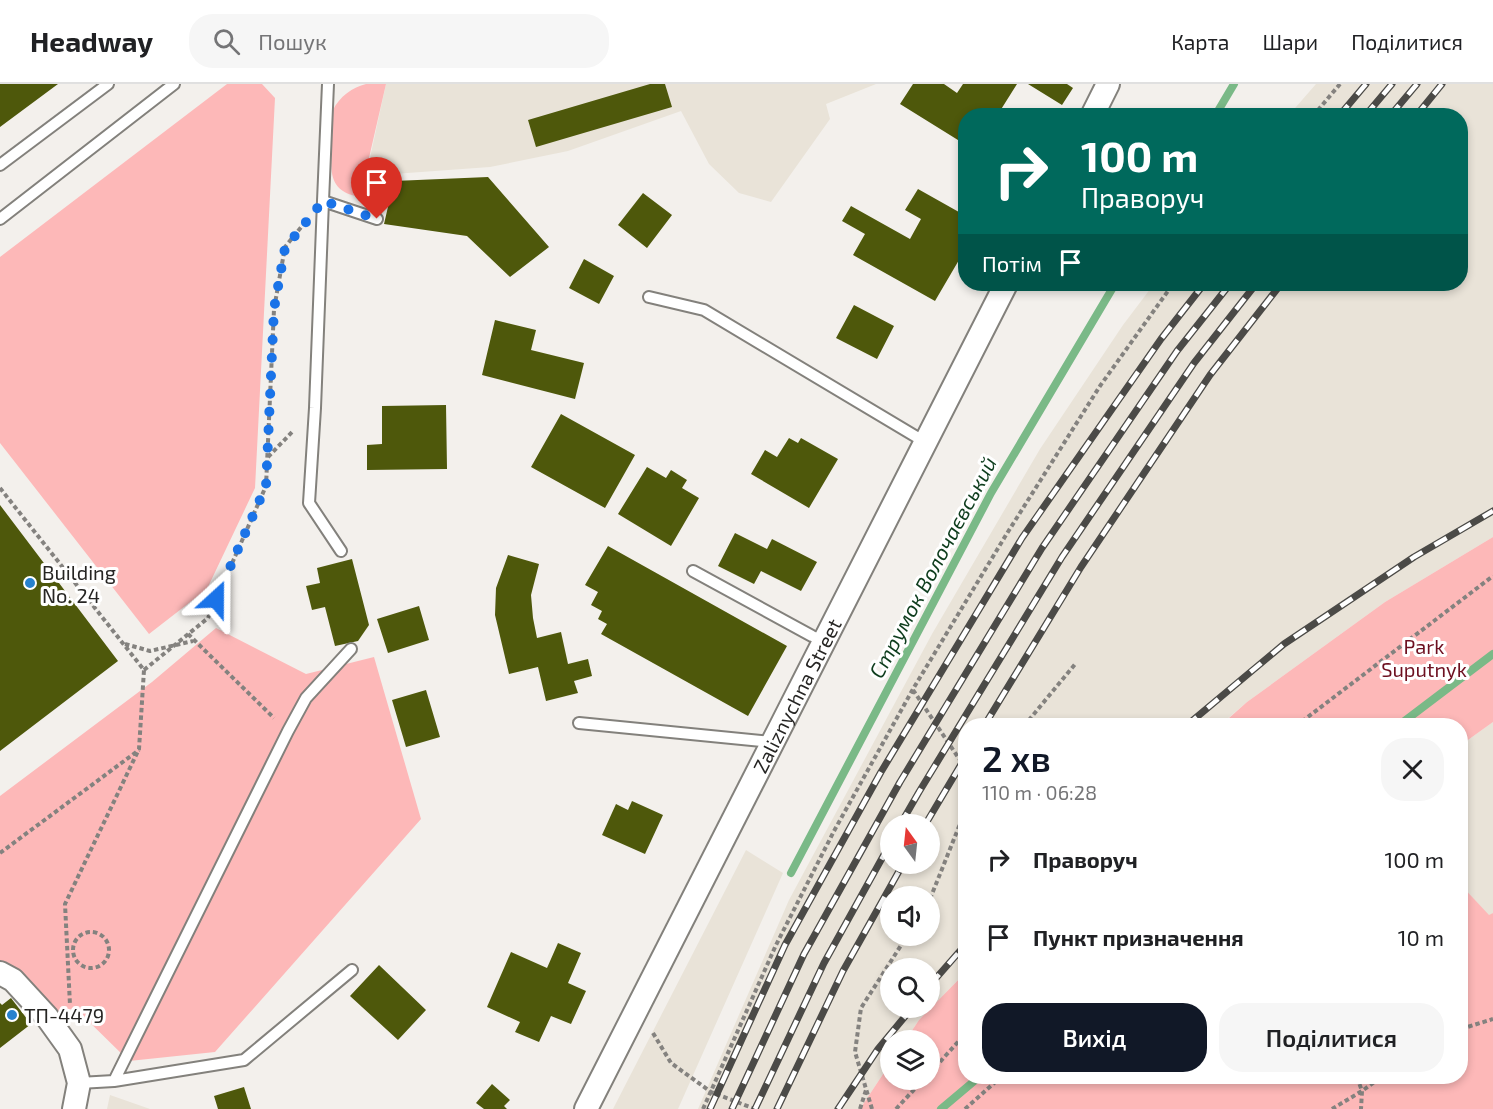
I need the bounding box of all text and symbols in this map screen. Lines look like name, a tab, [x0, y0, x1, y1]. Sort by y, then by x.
search box	[189, 14, 609, 68]
text: Headway	[30, 24, 153, 58]
icon: search	[210, 25, 243, 58]
text: Пошук	[258, 28, 327, 54]
text: Карта	[1171, 29, 1229, 54]
text: Шари	[1262, 29, 1318, 54]
text: Поділитися	[1351, 29, 1463, 54]
text: 100 m	[1081, 130, 1198, 180]
icon: right	[982, 132, 1060, 210]
pin	[351, 157, 402, 219]
icon: arrive	[360, 166, 393, 199]
text: Праворуч	[1081, 181, 1204, 213]
icon: arrive	[1054, 246, 1087, 279]
text: Потім	[982, 250, 1042, 276]
water label: Струмок Волочаєвський	[863, 452, 1001, 682]
place label: Building No. 24	[42, 560, 116, 607]
position arrow	[184, 567, 248, 631]
marker: Building No. 24	[23, 576, 37, 590]
street label: Zaliznychna Street	[747, 614, 846, 777]
park label: Park Suputnyk	[1381, 634, 1467, 681]
text: 2 хв	[982, 736, 1051, 779]
button: close	[1381, 738, 1444, 801]
text: 110 m · 06:28	[982, 780, 1097, 804]
north arrow	[880, 814, 940, 874]
map controls	[880, 814, 940, 1090]
icon: right	[982, 843, 1015, 876]
text: Праворуч	[1033, 846, 1138, 872]
text: 100 m	[1385, 846, 1444, 872]
button: sound	[880, 886, 940, 946]
icon: arrive	[982, 921, 1015, 954]
text: Пункт призначення	[1033, 924, 1244, 950]
text: 10 m	[1398, 924, 1444, 950]
button: search	[880, 958, 940, 1018]
place label: ТП-4479	[24, 1003, 104, 1027]
button: Вихід	[982, 1003, 1207, 1072]
button: Поділитися	[1219, 1003, 1444, 1072]
marker: ТП-4479	[5, 1008, 19, 1022]
button: layers	[880, 1030, 940, 1090]

